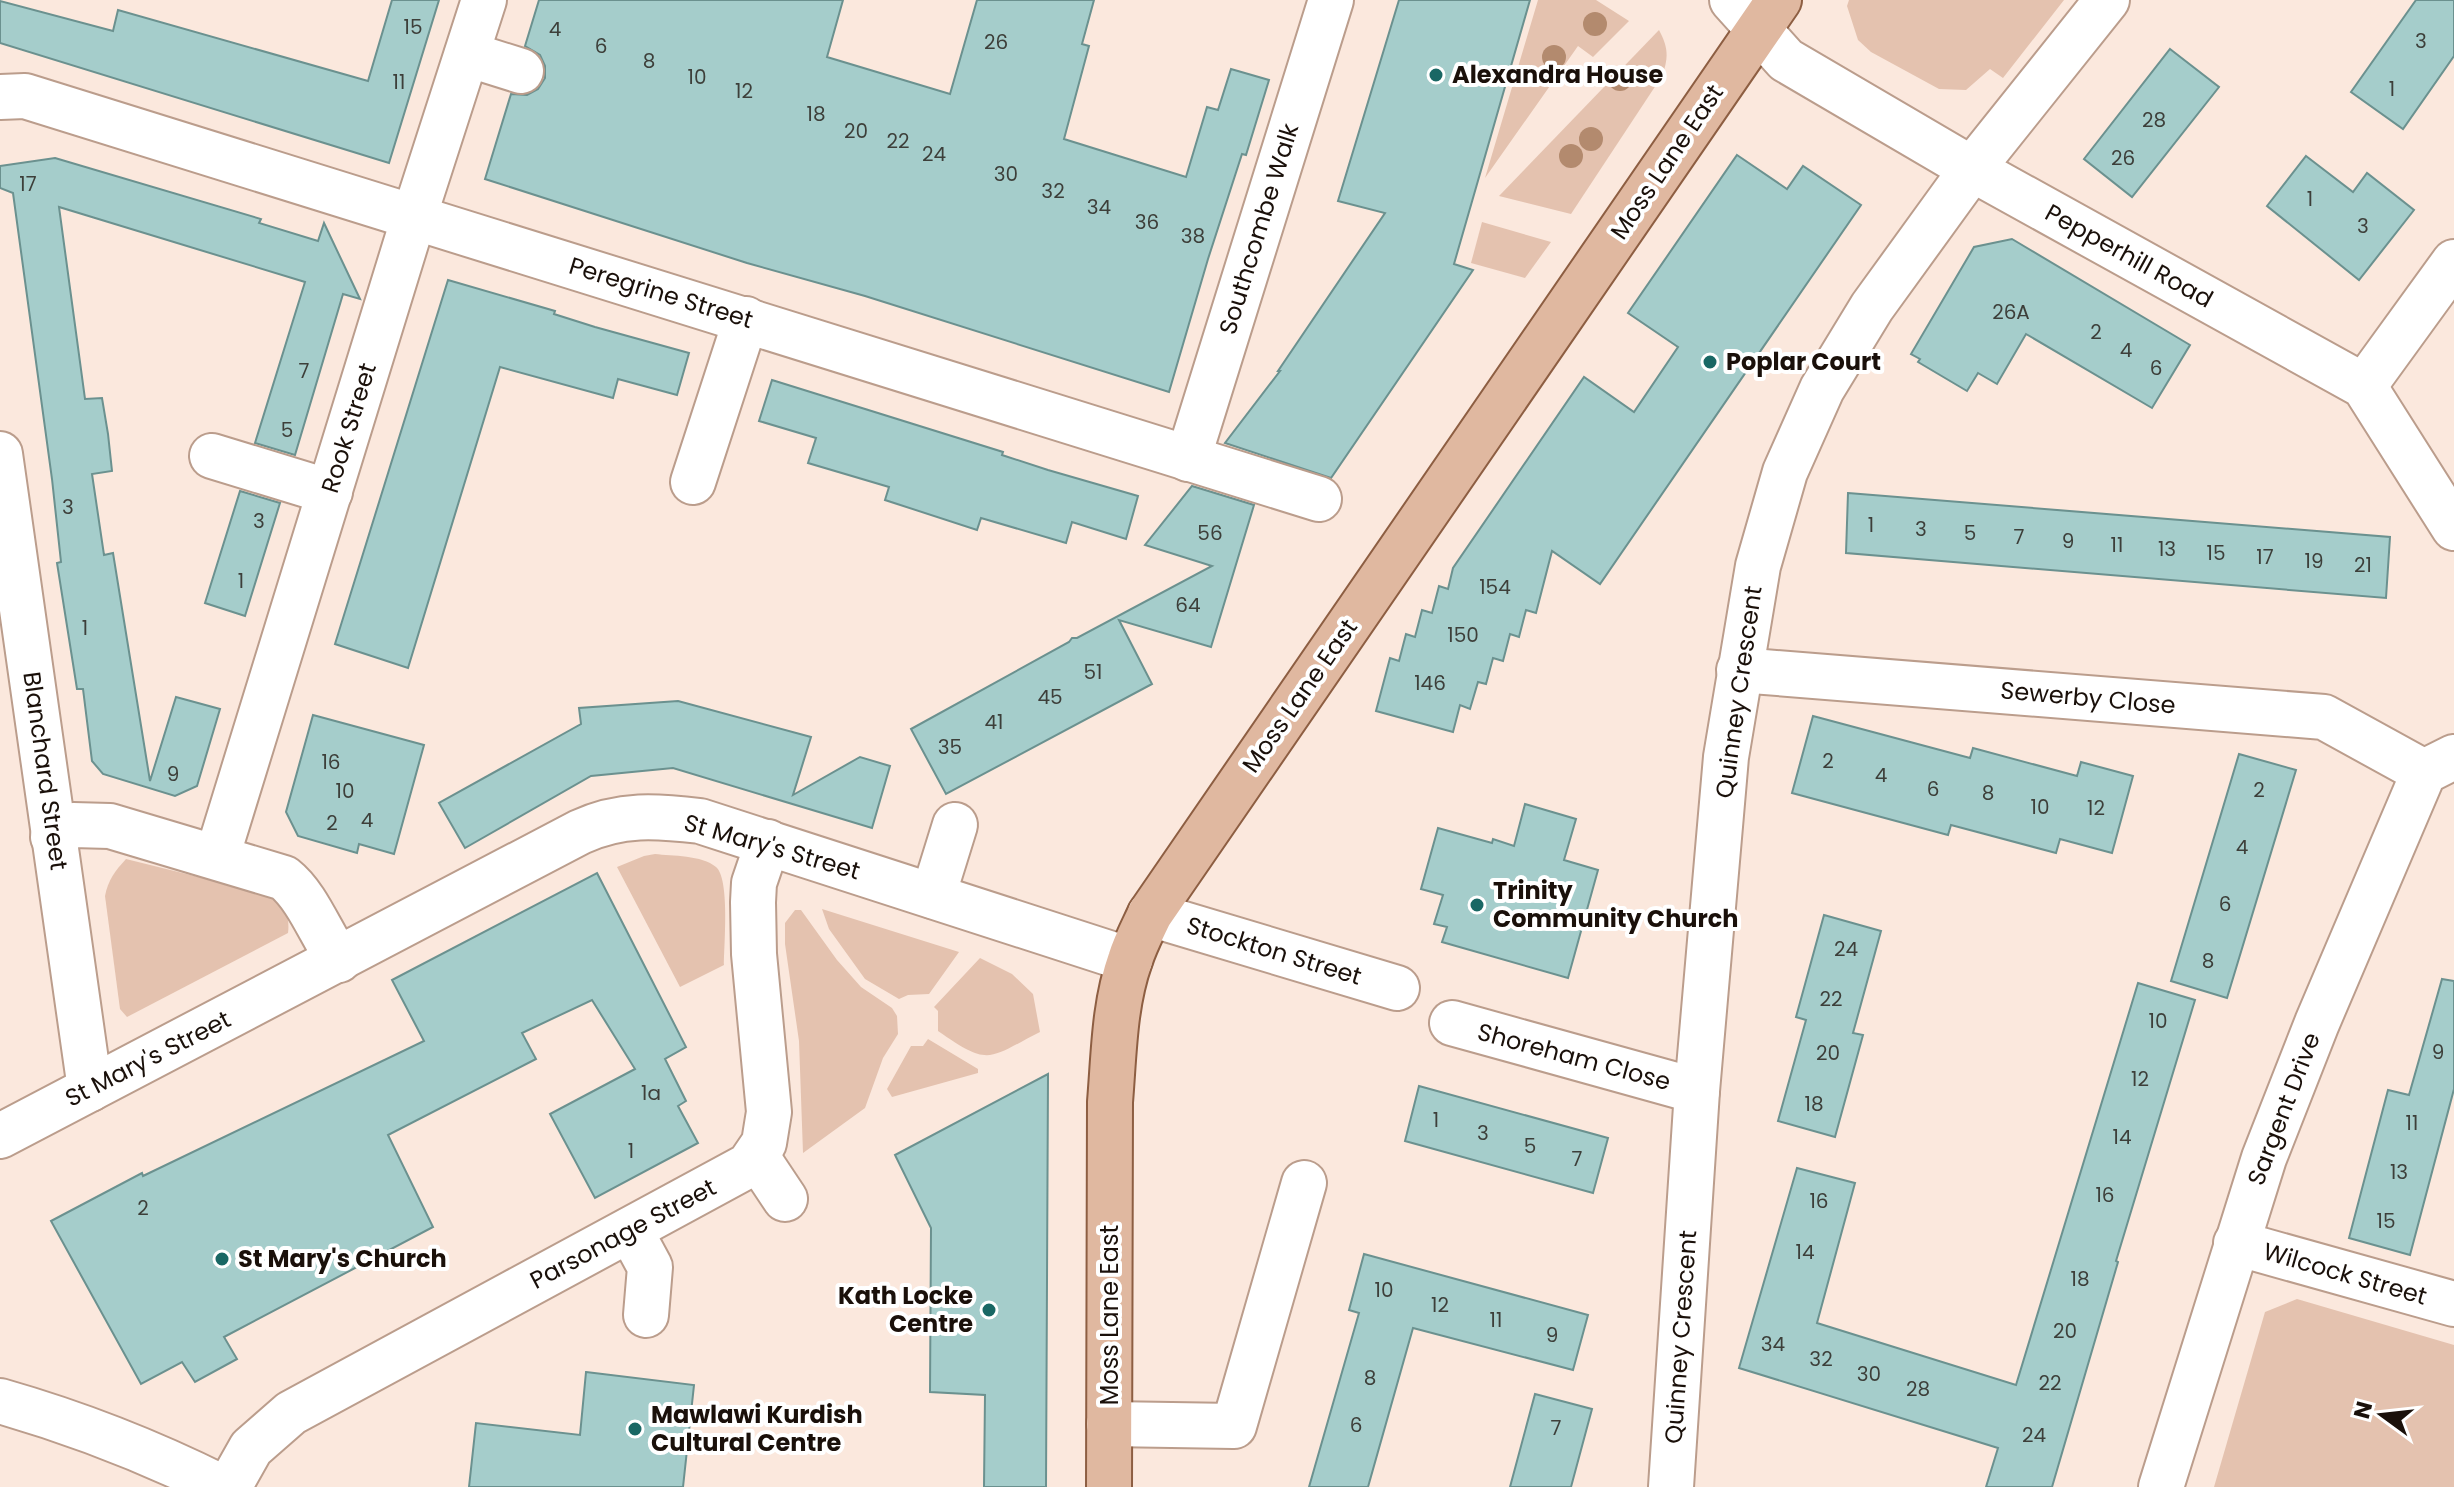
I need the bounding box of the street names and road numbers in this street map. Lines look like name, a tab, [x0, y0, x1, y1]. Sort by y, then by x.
street label: Moss Lane East	[1602, 78, 1731, 246]
street label: Southcombe Walk	[1211, 119, 1306, 338]
street label: Pepperhill Road	[2039, 196, 2219, 315]
street label: Peregrine Street	[565, 249, 757, 336]
street label: Rook Street	[313, 359, 384, 497]
street label: Quinney Crescent	[1707, 584, 1770, 800]
street label: Moss Lane East	[1234, 612, 1365, 779]
street label: Blanchard Street	[15, 669, 76, 872]
street label: Sewerby Close	[1999, 673, 2177, 722]
street label: St Mary's Street	[680, 806, 864, 887]
street label: Stockton Street	[1183, 908, 1366, 993]
street label: St Mary's Street	[59, 1003, 236, 1114]
street label: Shoreham Close	[1474, 1015, 1674, 1098]
street label: Sargent Drive	[2239, 1028, 2328, 1190]
street label: Parsonage Street	[524, 1171, 722, 1297]
street label: Moss Lane East	[1093, 1225, 1126, 1405]
street label: Quinney Crescent	[1657, 1229, 1704, 1445]
street label: Wilcock Street	[2259, 1234, 2431, 1313]

